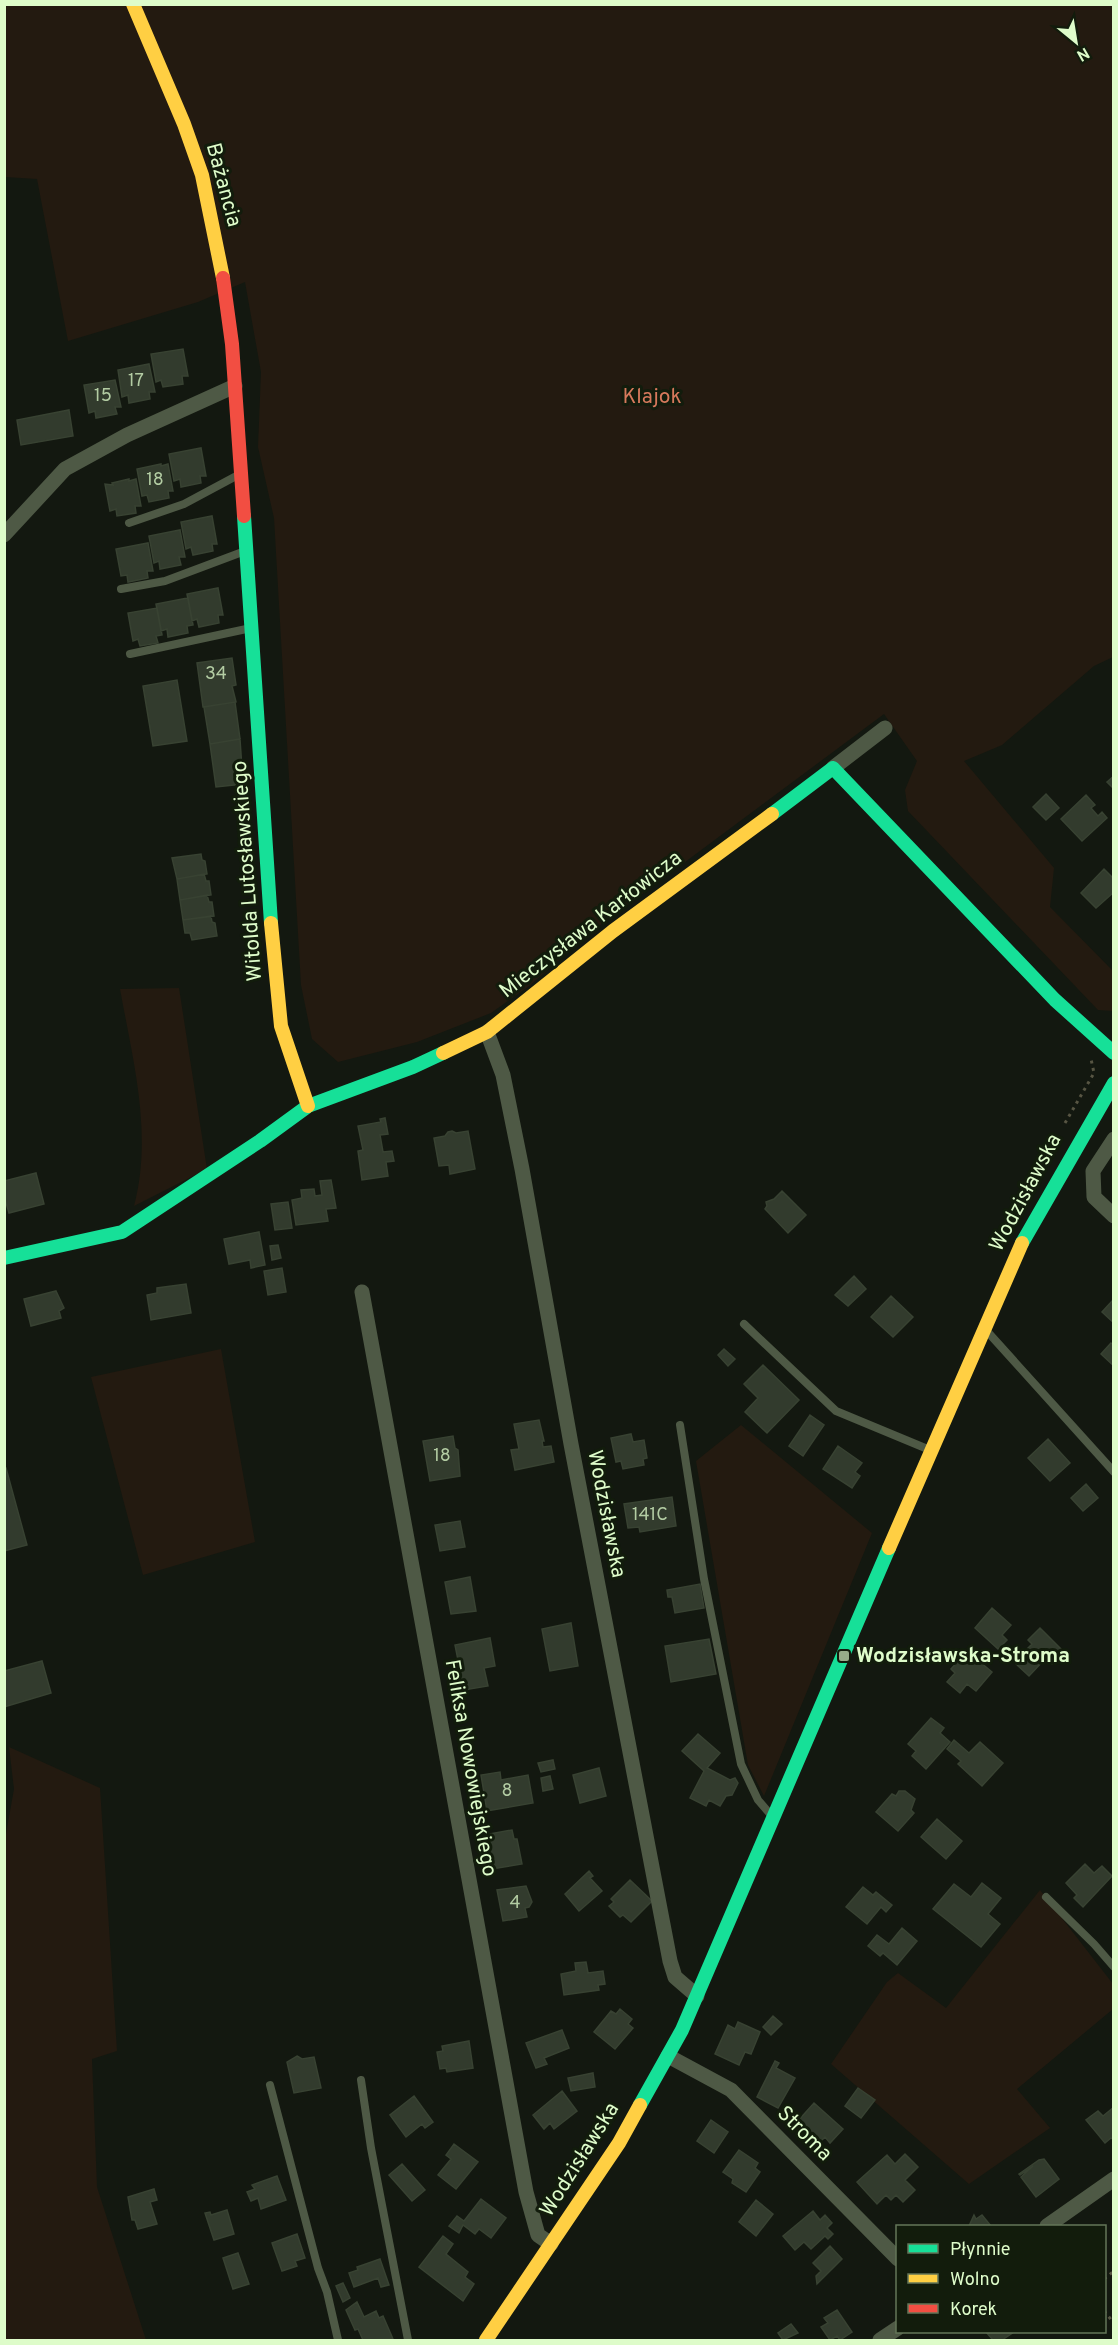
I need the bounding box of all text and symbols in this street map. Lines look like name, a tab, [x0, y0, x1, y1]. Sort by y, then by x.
north arrow	[1046, 12, 1106, 72]
text: N	[1073, 42, 1092, 65]
street label: Bażancia	[199, 140, 247, 230]
house number: 17	[128, 370, 144, 393]
park label: Klajok	[622, 384, 682, 411]
house number: 15	[94, 385, 112, 408]
house number: 18	[146, 469, 164, 492]
house number: 34	[205, 663, 227, 686]
street label: Witolda Lutosławskiego	[227, 760, 269, 982]
street label: Mieczysława Karłowicza	[494, 845, 688, 1005]
street label: Wodzisławska	[984, 1129, 1068, 1257]
house number: 18	[433, 1445, 451, 1468]
street label: Wodzisławska	[580, 1448, 632, 1580]
house number: 141C	[632, 1504, 668, 1527]
place label: Wodzisławska-Stroma	[856, 1643, 1070, 1670]
marker: Wodzisławska-Stroma	[837, 1649, 851, 1663]
street label: Feliksa Nowowiejskiego	[438, 1657, 502, 1879]
house number: 8	[502, 1780, 513, 1803]
house number: 4	[509, 1892, 521, 1915]
street label: Wodzisławska	[534, 2098, 626, 2222]
street label: Stroma	[771, 2101, 837, 2167]
legend	[896, 2225, 1106, 2333]
text: Płynnie	[950, 2239, 1011, 2262]
text: Wolno	[950, 2269, 1000, 2292]
text: Korek	[950, 2299, 997, 2322]

